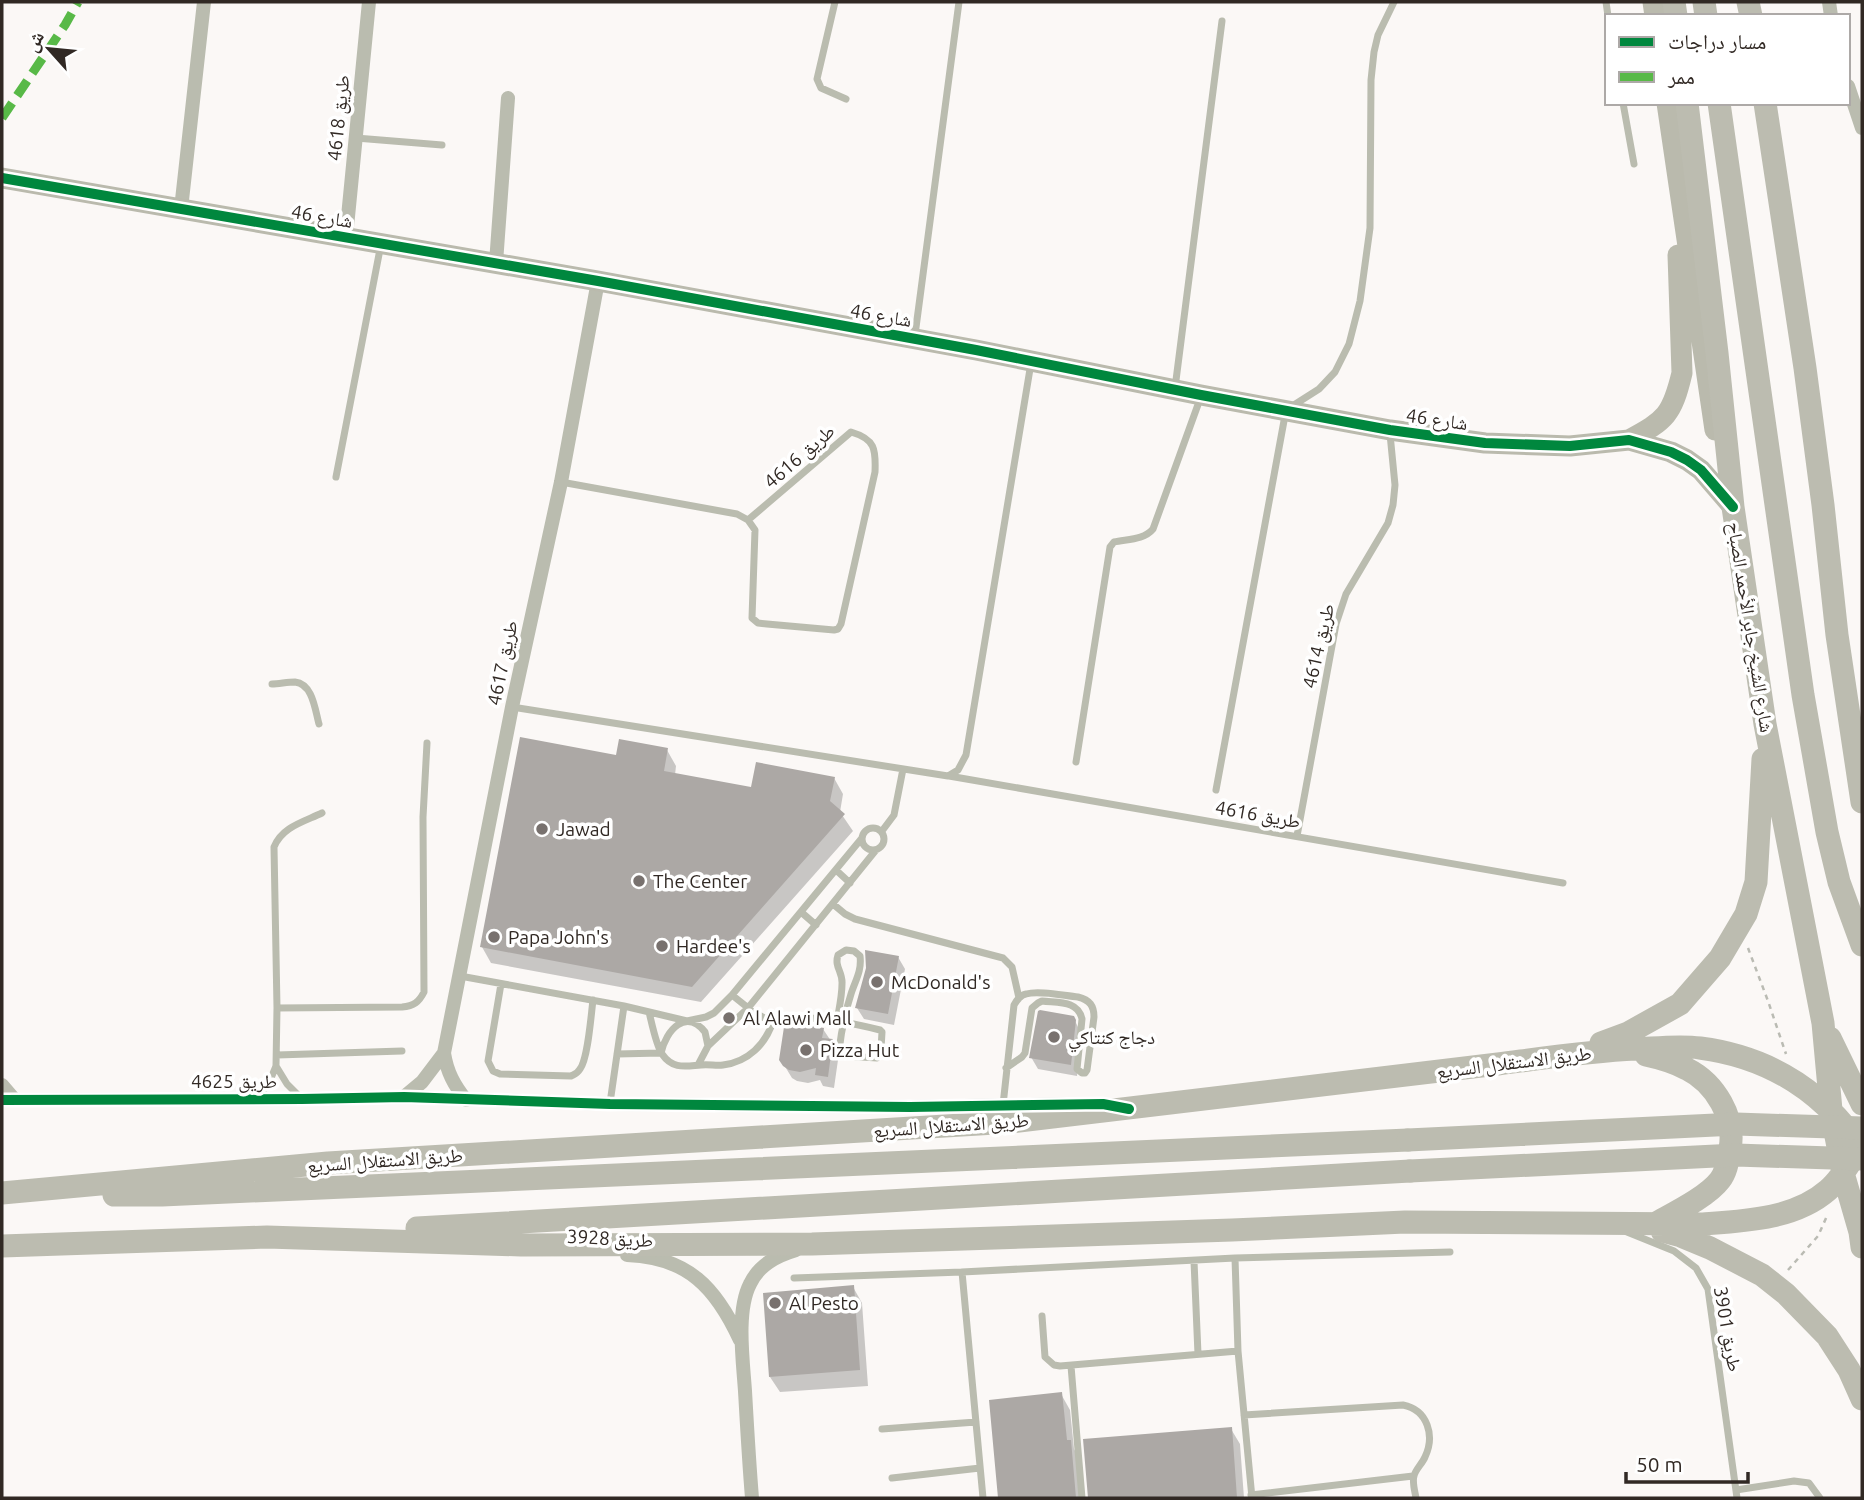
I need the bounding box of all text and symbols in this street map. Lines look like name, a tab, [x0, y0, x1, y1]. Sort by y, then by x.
north arrow	[14, 14, 84, 84]
legend	[1605, 14, 1850, 105]
text: ش	[19, 27, 49, 56]
text: مسار دراجات	[1668, 29, 1766, 53]
text: ممر	[1667, 64, 1695, 88]
street label: طريق 4618	[323, 74, 354, 162]
street label: شارع 46	[289, 200, 354, 233]
street label: شارع 46	[848, 299, 913, 332]
street label: شارع 46	[1405, 404, 1469, 435]
street label: طريق 4616	[759, 419, 839, 493]
street label: شارع الشيخ جابر الأحمد الصباح	[1721, 520, 1779, 734]
street label: طريق 4614	[1298, 602, 1339, 691]
street label: طريق 4617	[482, 619, 523, 708]
street label: طريق 4616	[1213, 796, 1302, 833]
place label: Jawad	[556, 818, 611, 840]
marker: Jawad	[534, 821, 550, 837]
place label: The Center	[653, 870, 747, 892]
marker: The Center	[631, 873, 647, 889]
place label: Papa John's	[508, 926, 609, 948]
marker: Papa John's	[486, 929, 502, 945]
place label: Hardee's	[676, 935, 751, 957]
marker: Hardee's	[654, 938, 670, 954]
place label: McDonald's	[891, 971, 990, 993]
marker: McDonald's	[869, 974, 885, 990]
place label: Al Alawi Mall	[743, 1007, 852, 1029]
marker: Al Alawi Mall	[721, 1010, 737, 1026]
place label: دجاج كنتاكي	[1068, 1026, 1155, 1053]
marker: دجاج كنتاكي	[1046, 1029, 1062, 1045]
place label: Pizza Hut	[820, 1039, 900, 1061]
marker: Pizza Hut	[798, 1042, 814, 1058]
street label: طريق الاستقلال السريع	[1435, 1042, 1593, 1084]
street label: طريق 4625	[191, 1070, 277, 1093]
street label: طريق الاستقلال السريع	[872, 1109, 1030, 1143]
street label: طريق الاستقلال السريع	[306, 1144, 464, 1178]
street label: طريق 3928	[566, 1225, 654, 1252]
street label: طريق 3901	[1709, 1285, 1746, 1374]
place label: Al Pesto	[789, 1292, 859, 1314]
marker: Al Pesto	[767, 1295, 783, 1311]
scale bar	[1626, 1440, 1748, 1484]
text: 50 m	[1636, 1452, 1683, 1476]

